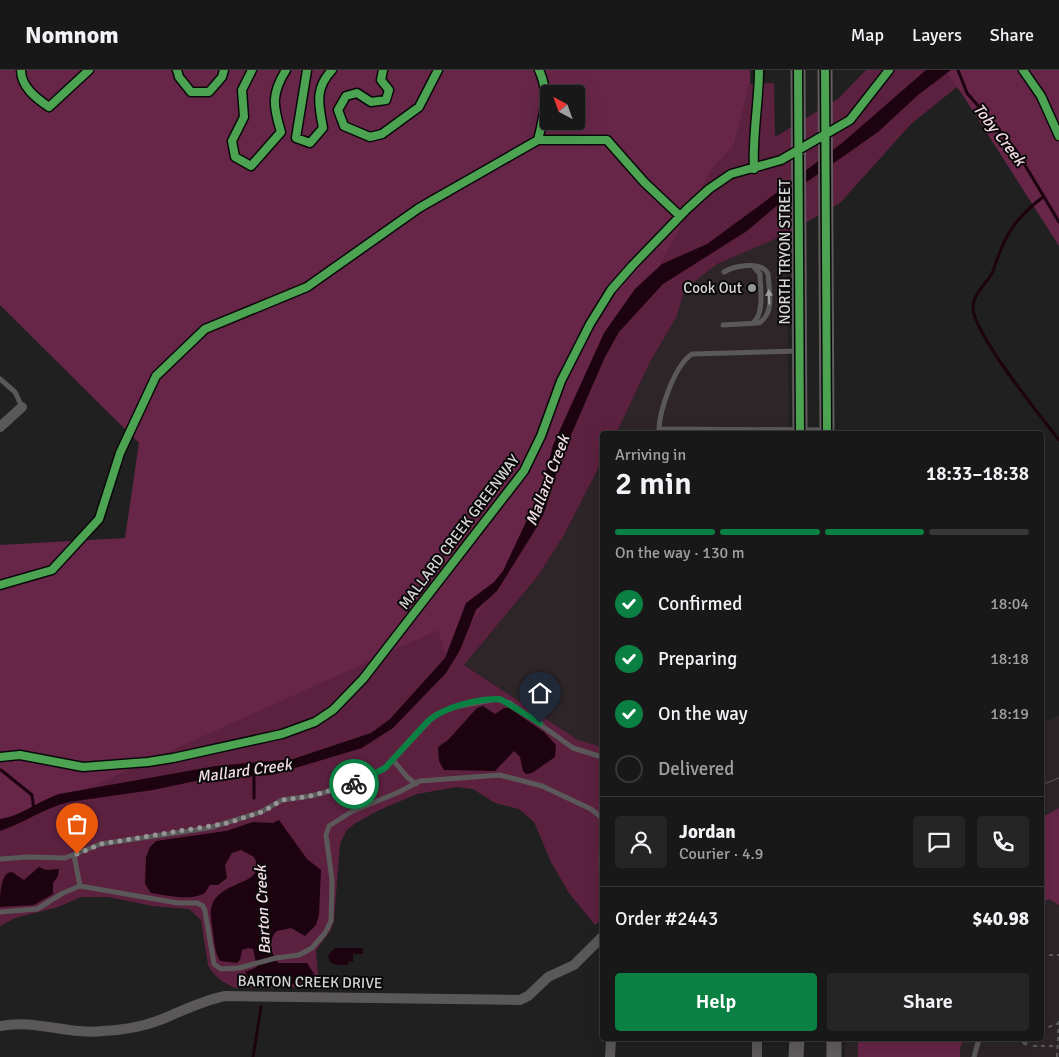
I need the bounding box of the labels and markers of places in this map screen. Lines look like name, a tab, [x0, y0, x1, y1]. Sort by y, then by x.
place label: Cook Out	[683, 279, 742, 297]
marker: Cook Out	[746, 282, 758, 294]
pin	[519, 672, 561, 723]
pin	[56, 803, 98, 854]

